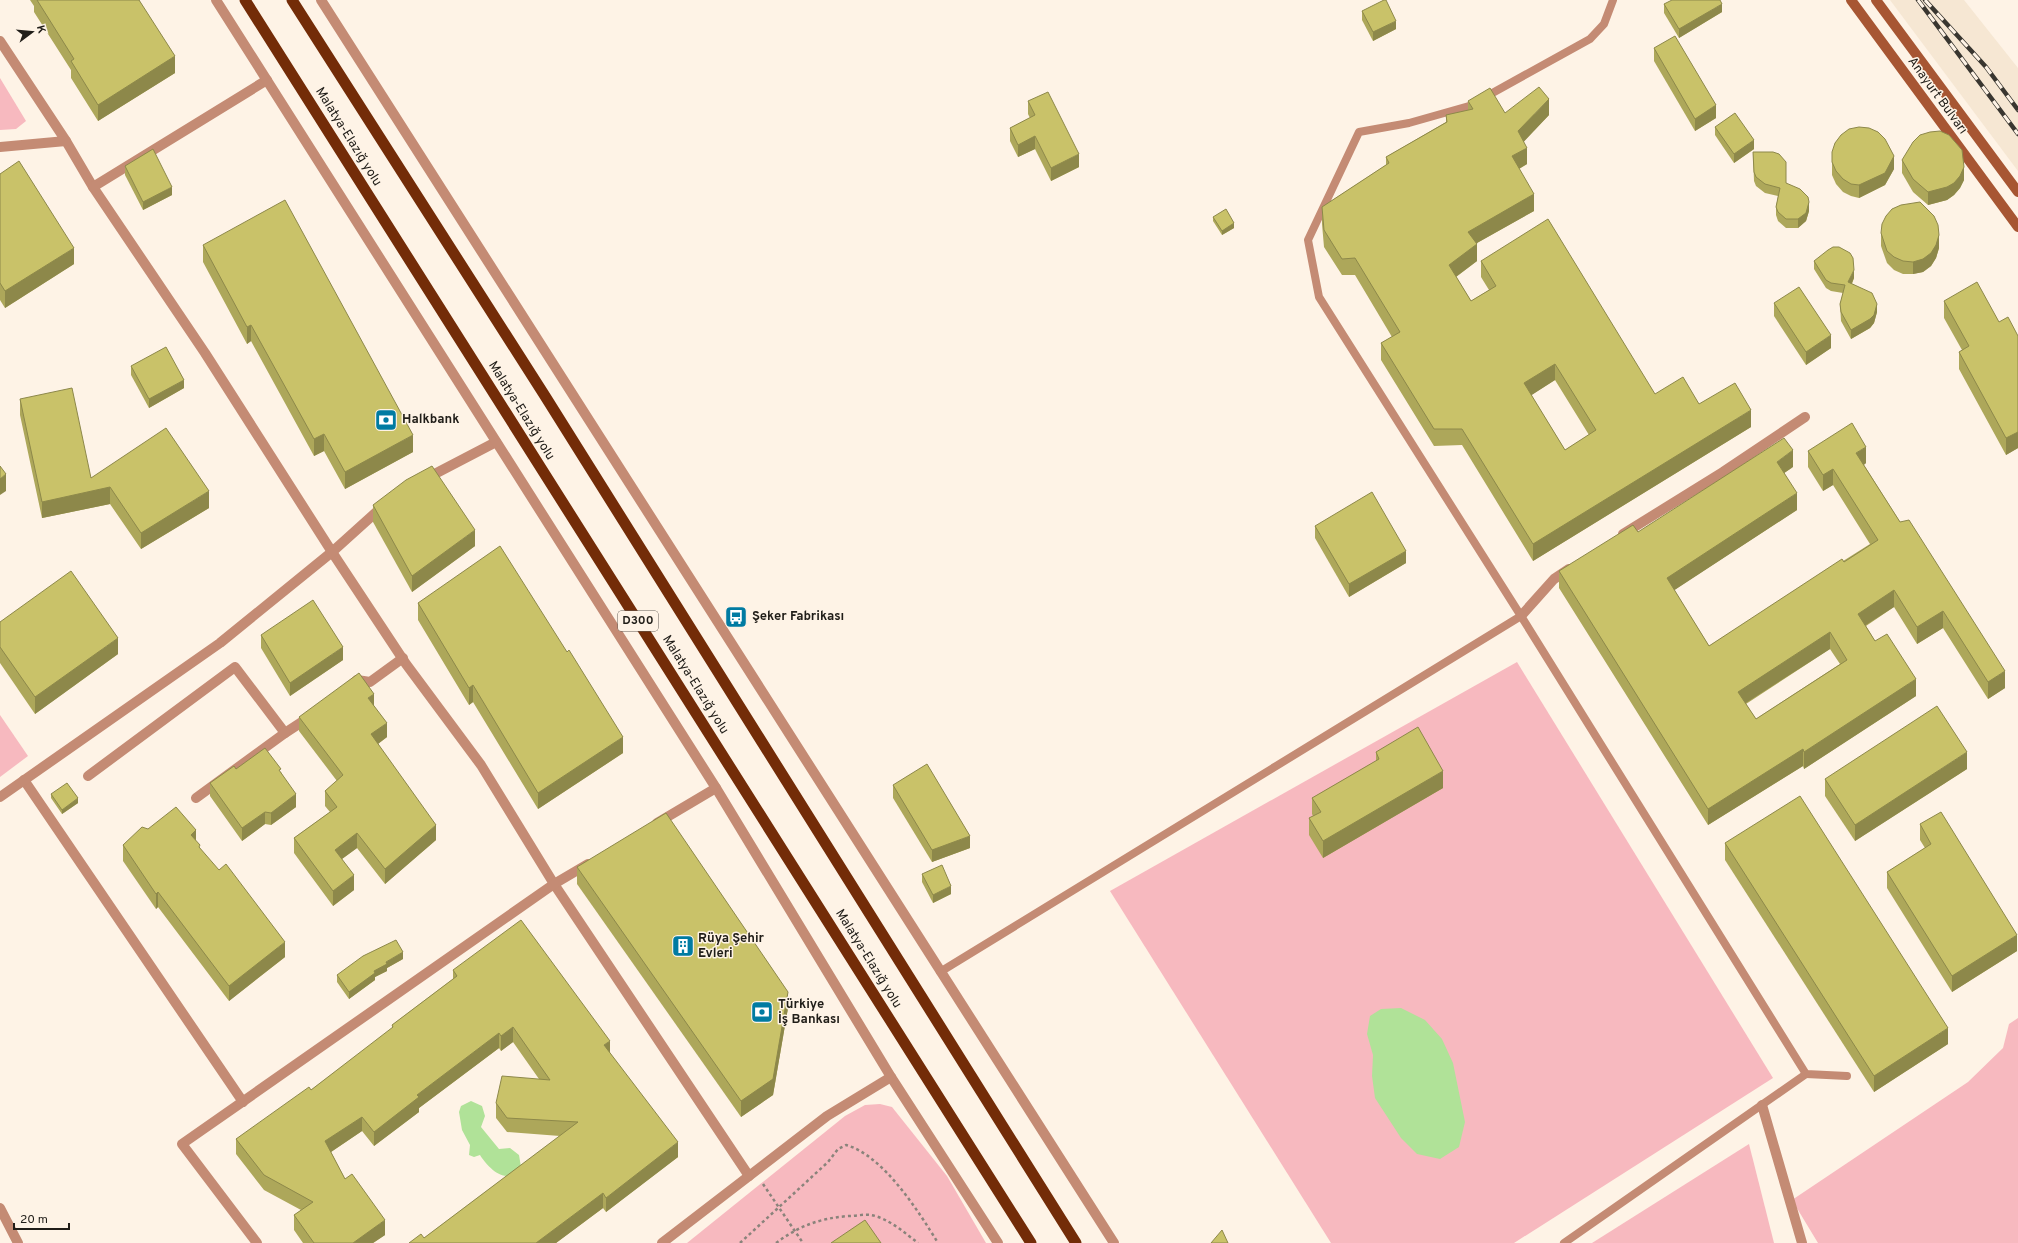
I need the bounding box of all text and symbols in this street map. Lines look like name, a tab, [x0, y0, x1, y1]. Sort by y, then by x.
north arrow	[12, 12, 52, 52]
text: K	[33, 24, 49, 35]
street label: Anayurt Bulvarı	[1904, 54, 1970, 138]
street label: Malatya-Elazığ yolu	[311, 85, 385, 189]
street label: Malatya-Elazığ yolu	[484, 359, 558, 463]
bank icon: Halkbank	[373, 407, 399, 433]
place label: Halkbank	[402, 412, 460, 428]
bus stop icon: Şeker Fabrikası	[723, 604, 749, 630]
place label: Şeker Fabrikası	[752, 609, 844, 625]
road number: D300	[618, 611, 658, 631]
street label: Malatya-Elazığ yolu	[658, 633, 732, 737]
street label: Malatya-Elazığ yolu	[831, 907, 905, 1011]
place label: Rüya Şehir Evleri	[698, 931, 765, 962]
building icon: Rüya Şehir Evleri	[670, 933, 696, 959]
place label: Türkiye İş Bankası	[778, 997, 840, 1028]
bank icon: Türkiye İş Bankası	[749, 999, 775, 1025]
scale bar	[14, 1205, 69, 1231]
text: 20 m	[20, 1212, 48, 1228]

